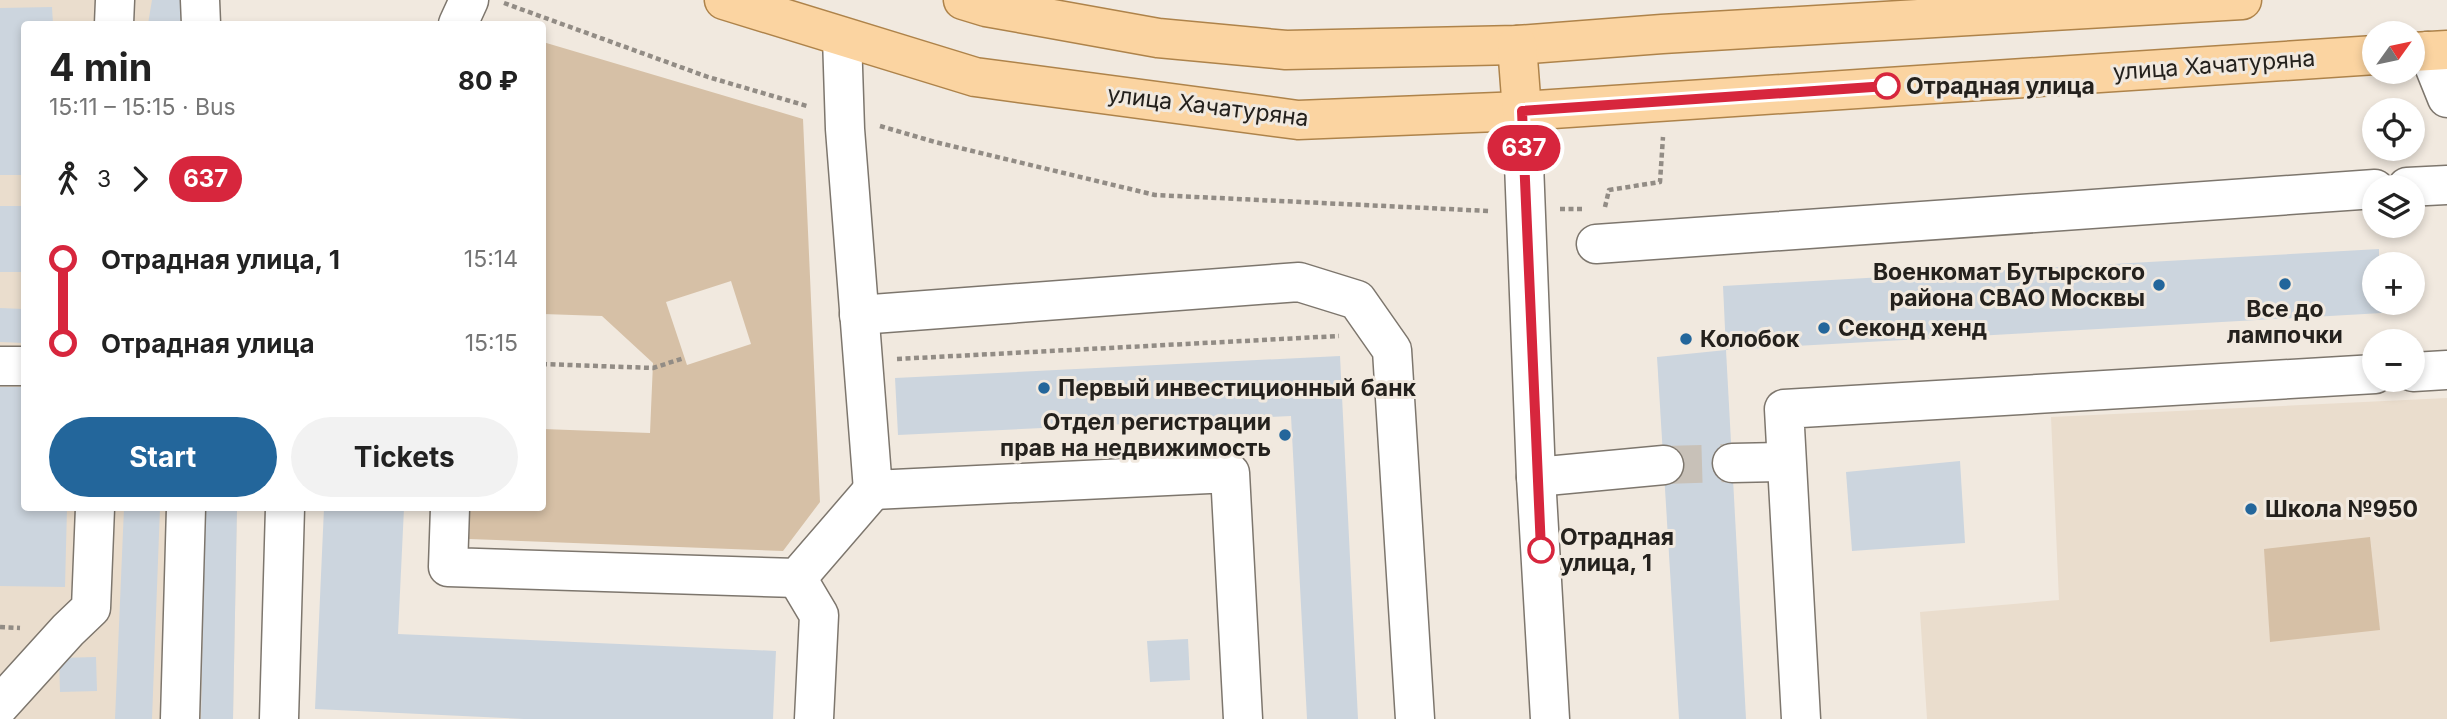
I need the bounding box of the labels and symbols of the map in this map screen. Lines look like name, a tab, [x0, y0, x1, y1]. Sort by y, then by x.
north arrow	[2362, 21, 2426, 84]
street label: улица Хачатуряна	[2112, 44, 2316, 86]
place label: Отрадная улица	[1906, 72, 2095, 100]
marker: Отрадная улица	[1874, 73, 1900, 99]
street label: улица Хачатуряна	[1106, 80, 1310, 132]
line badge: 637	[1484, 125, 1564, 171]
place label: Военкомат Бутырского района СВАО Москвы	[1873, 258, 2145, 312]
marker: Все до лампочки	[2277, 276, 2293, 292]
marker: Военкомат Бутырского района СВАО Москвы	[2151, 277, 2167, 293]
place label: Все до лампочки	[2227, 295, 2343, 349]
place label: Секонд хенд	[1838, 314, 1987, 342]
marker: Секонд хенд	[1816, 320, 1832, 336]
place label: Колобок	[1700, 325, 1800, 353]
marker: Колобок	[1678, 331, 1694, 347]
place label: Первый инвестиционный банк	[1058, 374, 1416, 402]
marker: Первый инвестиционный банк	[1036, 380, 1052, 396]
place label: Отдел регистрации прав на недвижимость	[1000, 408, 1271, 462]
marker: Отдел регистрации прав на недвижимость	[1277, 427, 1293, 443]
place label: Школа №950	[2265, 495, 2418, 523]
marker: Школа №950	[2243, 501, 2259, 517]
place label: Отрадная улица, 1	[1560, 523, 1674, 577]
marker: Отрадная улица, 1	[1528, 537, 1554, 563]

